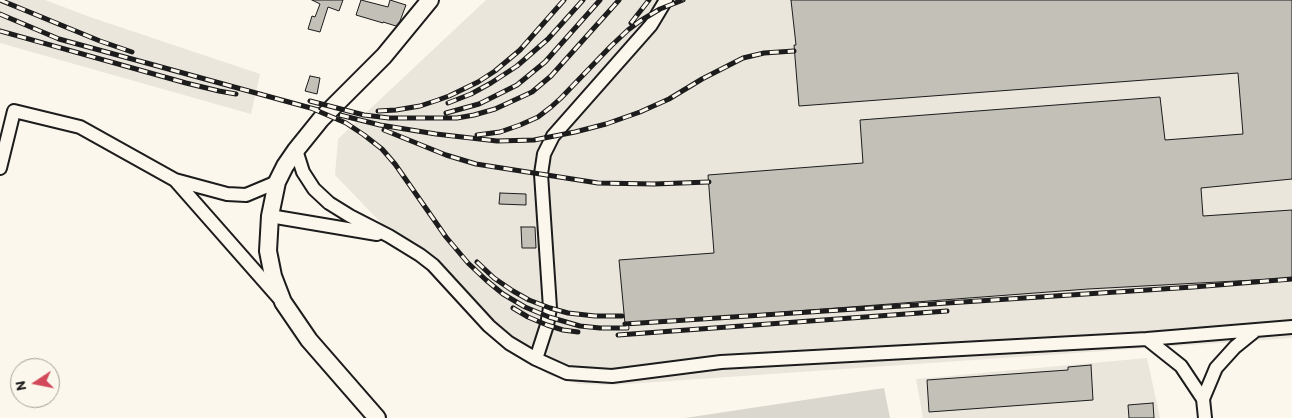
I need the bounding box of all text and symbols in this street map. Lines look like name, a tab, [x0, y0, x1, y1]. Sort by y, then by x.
north arrow	[10, 358, 60, 408]
text: N	[12, 380, 30, 392]

